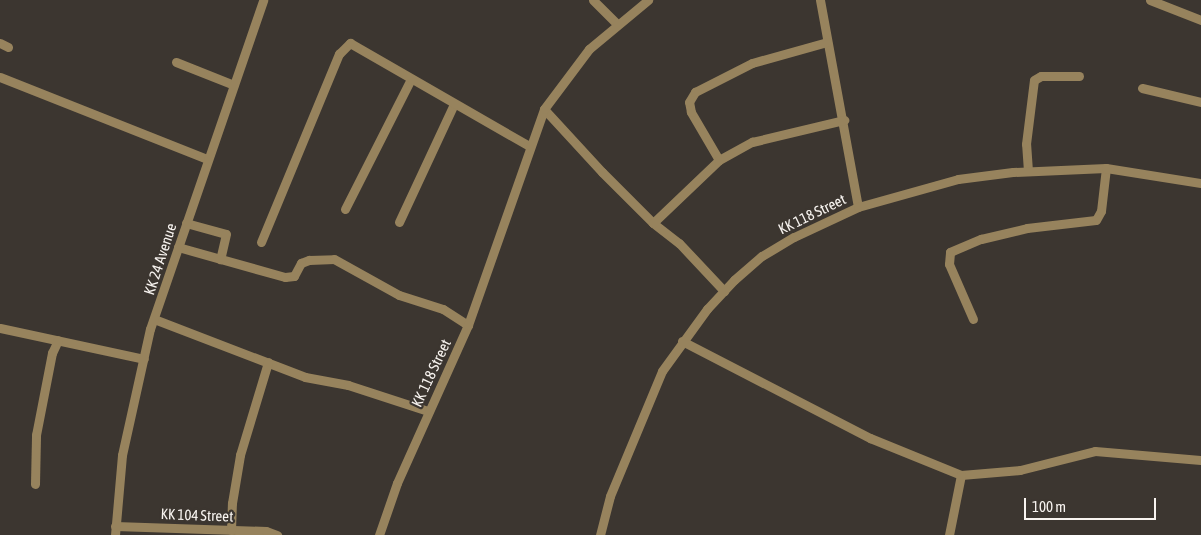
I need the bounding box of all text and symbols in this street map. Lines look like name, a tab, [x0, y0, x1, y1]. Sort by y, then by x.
street label: KK 118 Street	[775, 190, 849, 238]
street label: KK 24 Avenue	[140, 221, 180, 297]
street label: KK 118 Street	[407, 336, 455, 410]
scale bar	[1026, 488, 1158, 520]
text: 100 m	[1032, 498, 1066, 515]
street label: KK 104 Street	[160, 505, 234, 525]

